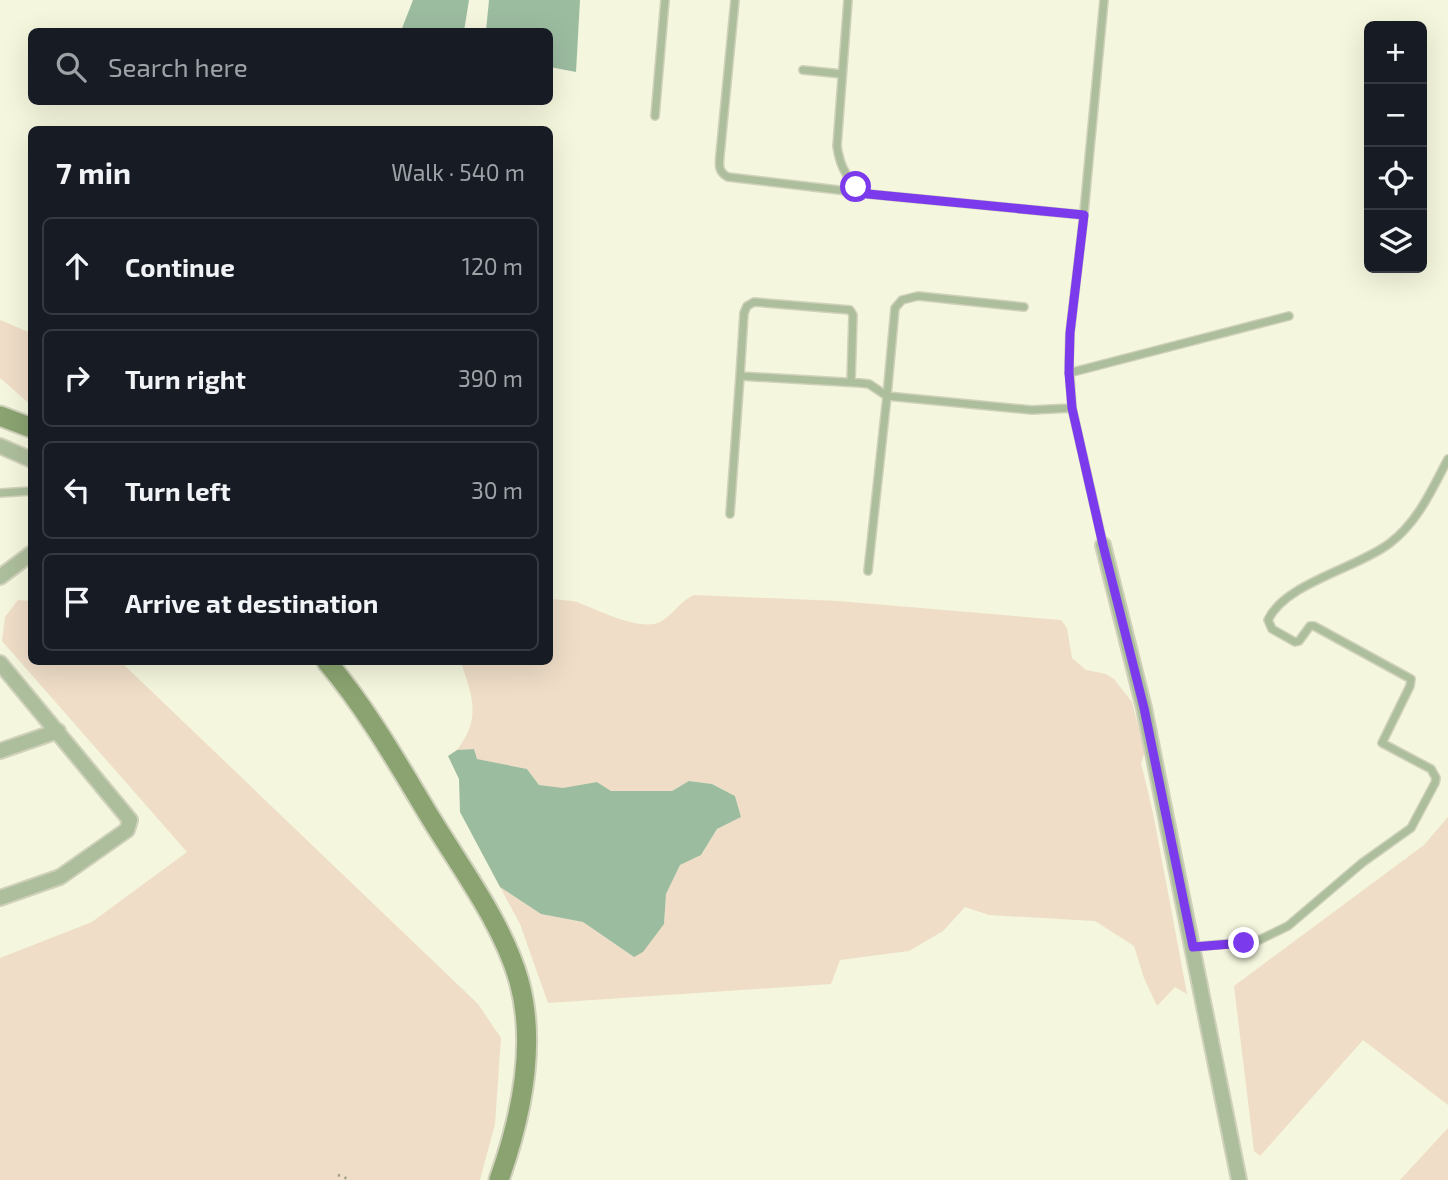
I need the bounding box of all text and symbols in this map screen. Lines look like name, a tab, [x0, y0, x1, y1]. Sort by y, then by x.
map controls	[1364, 21, 1427, 273]
button: +	[1364, 21, 1427, 84]
search box	[28, 28, 553, 105]
icon: search	[52, 48, 90, 86]
text: Search here	[108, 51, 248, 82]
button: −	[1364, 84, 1427, 147]
button: locate	[1364, 147, 1427, 210]
text: 7 min	[56, 154, 131, 190]
text: Walk · 540 m	[391, 158, 525, 186]
route start	[840, 171, 871, 202]
button: layers	[1364, 210, 1427, 273]
icon: ahead	[58, 247, 96, 285]
text: Continue	[125, 251, 235, 282]
text: 120 m	[462, 252, 523, 280]
icon: right	[58, 359, 96, 397]
text: Turn right	[125, 363, 246, 394]
text: 390 m	[458, 364, 523, 392]
icon: left	[58, 471, 96, 509]
text: Turn left	[125, 475, 231, 506]
text: 30 m	[471, 476, 523, 504]
icon: arrive	[58, 583, 96, 621]
text: Arrive at destination	[125, 587, 378, 618]
route end	[1228, 927, 1259, 958]

